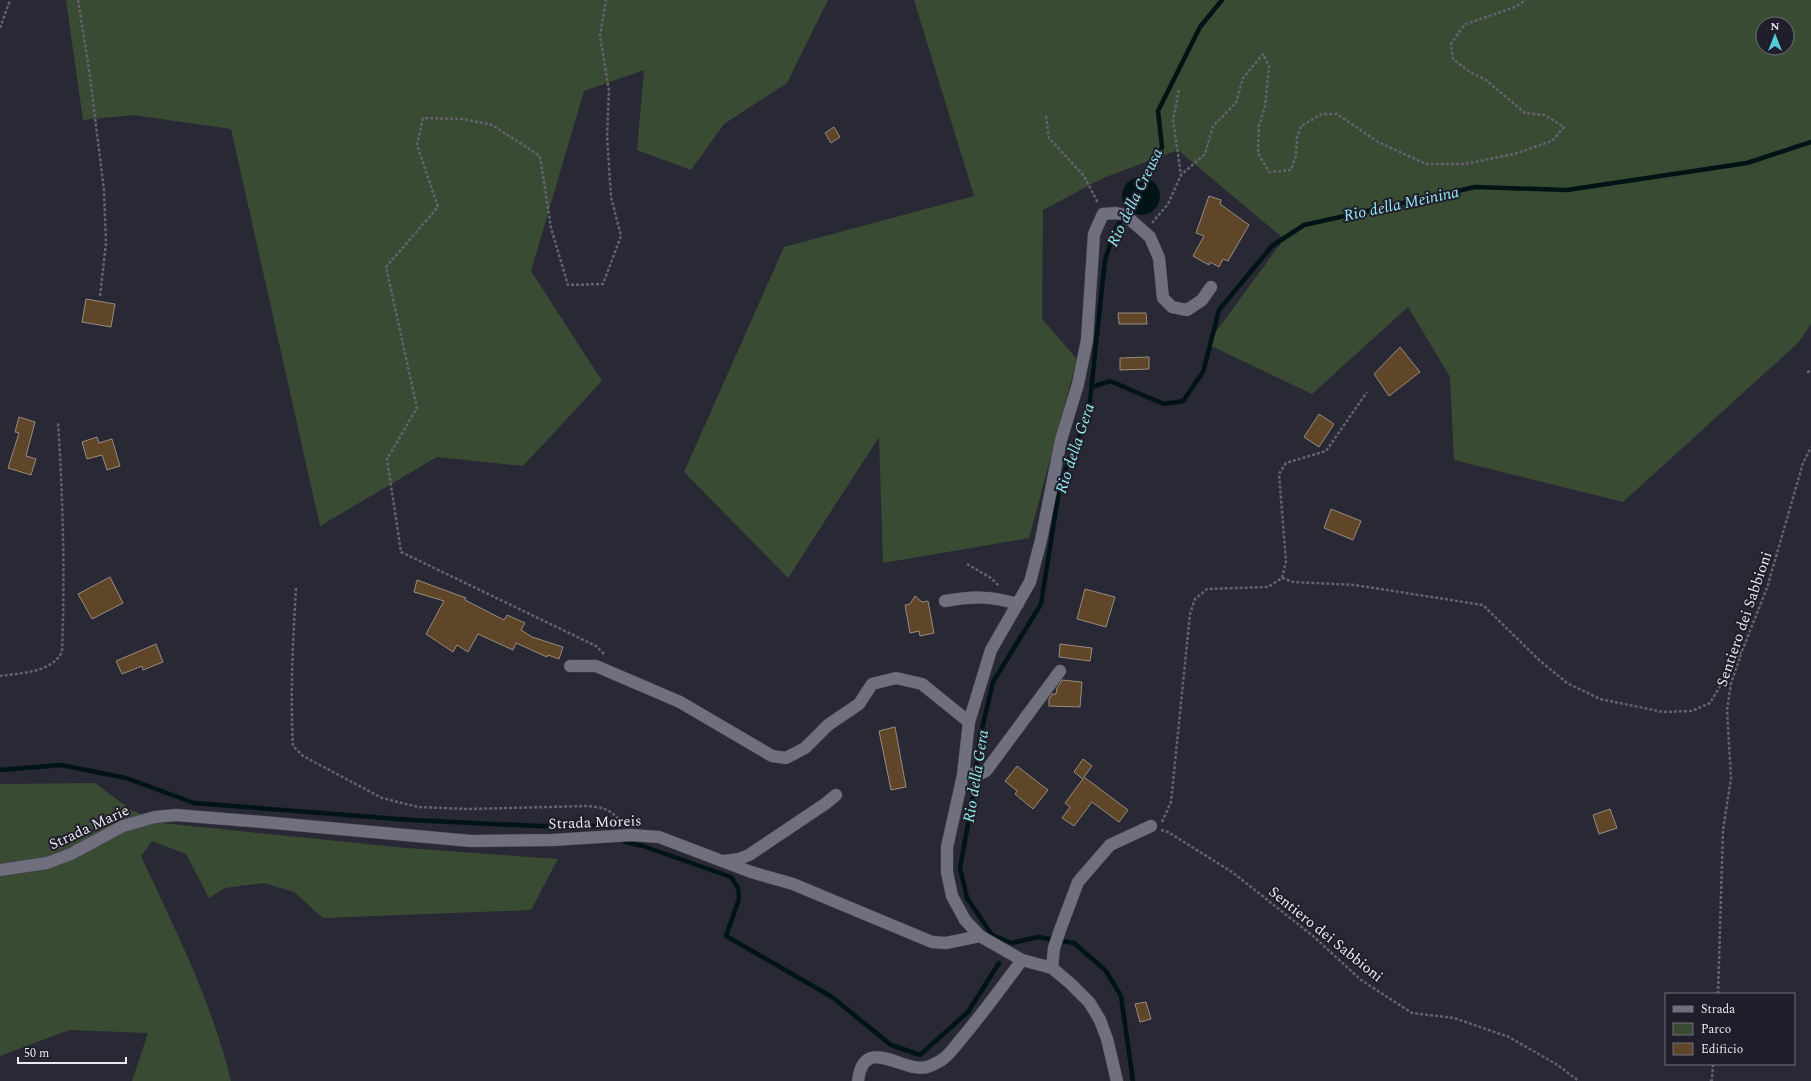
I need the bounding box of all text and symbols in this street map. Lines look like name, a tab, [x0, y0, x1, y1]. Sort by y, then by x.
north arrow	[1755, 16, 1795, 56]
text: N	[1771, 18, 1780, 35]
water label: Rio della Creusa	[1101, 144, 1169, 251]
water label: Rio della Meinina	[1341, 180, 1461, 228]
water label: Rio della Gera	[1049, 400, 1101, 497]
street label: Sentiero dei Sabbioni	[1711, 548, 1778, 690]
water label: Rio della Gera	[957, 728, 995, 824]
street label: Strada Marie	[45, 799, 133, 856]
street label: Strada Moreis	[548, 809, 642, 836]
street label: Sentiero dei Sabbioni	[1263, 881, 1388, 988]
legend	[1665, 993, 1795, 1065]
text: Strada	[1701, 1000, 1735, 1019]
text: Parco	[1701, 1020, 1731, 1039]
scale bar	[18, 1039, 126, 1065]
text: Edificio	[1701, 1040, 1743, 1059]
text: 50 m	[24, 1044, 49, 1063]

